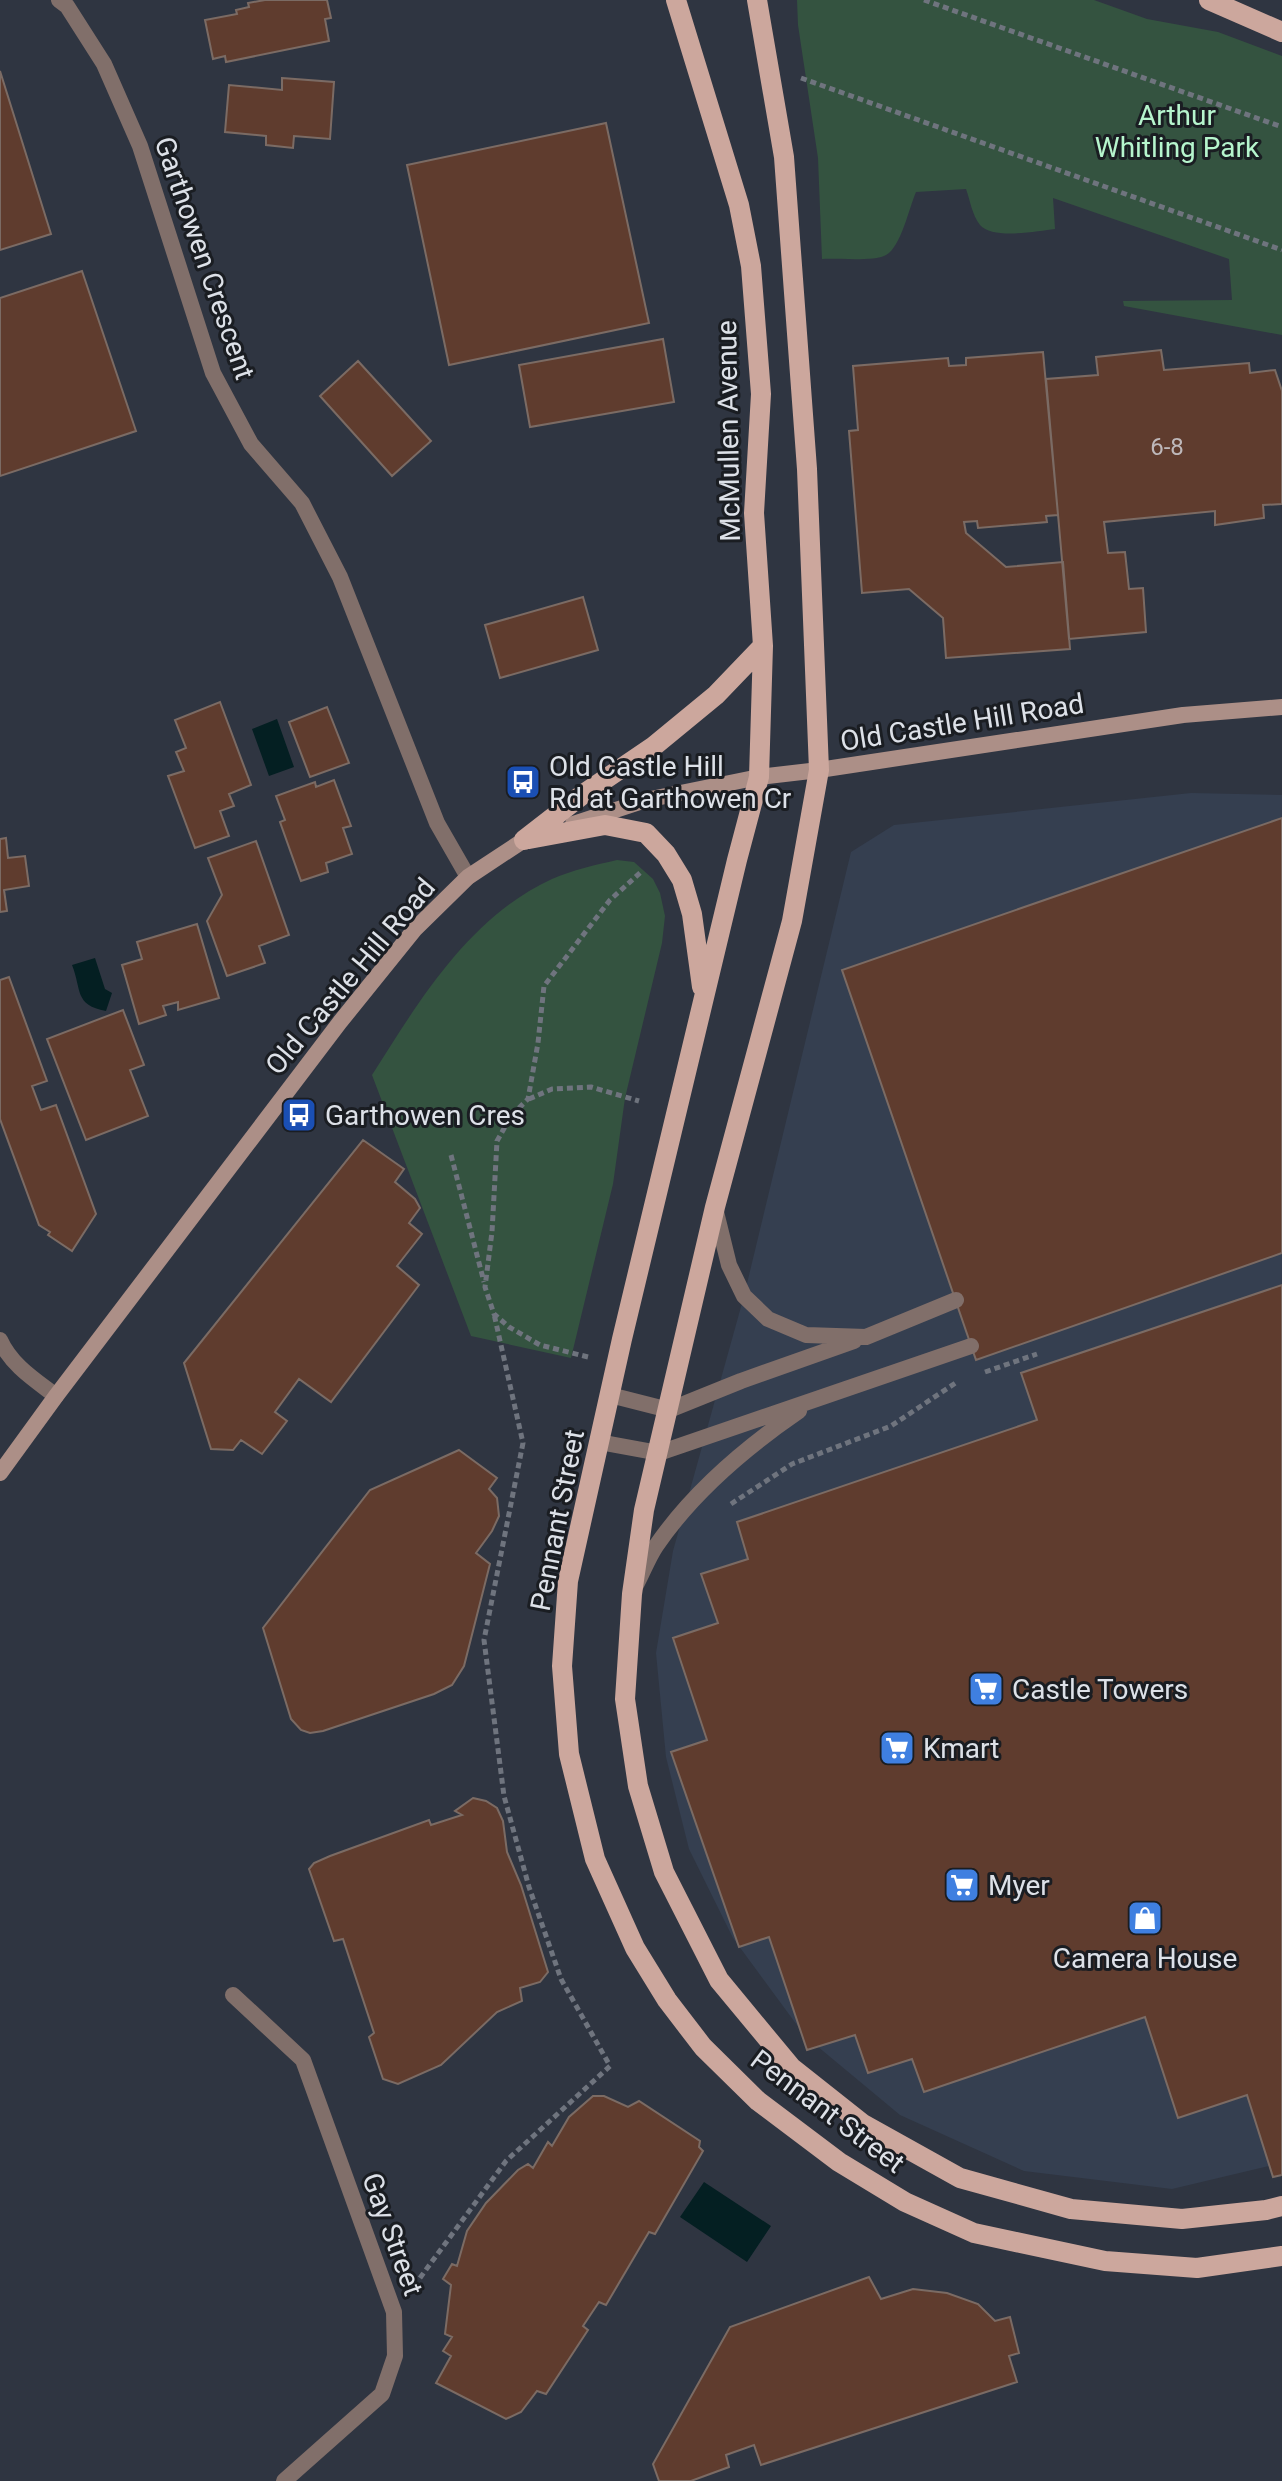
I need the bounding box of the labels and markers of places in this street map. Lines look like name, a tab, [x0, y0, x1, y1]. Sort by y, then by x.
place label: Old Castle Hill Rd at Garthowen Cr	[549, 750, 792, 815]
bus stop icon: Old Castle Hill Rd at Garthowen Cr	[504, 763, 542, 801]
bus stop icon: Garthowen Cres	[280, 1096, 318, 1134]
place label: Garthowen Cres	[325, 1099, 525, 1132]
supermarket icon: Castle Towers	[967, 1670, 1005, 1708]
place label: Castle Towers	[1012, 1673, 1188, 1706]
supermarket icon: Kmart	[878, 1729, 916, 1767]
place label: Kmart	[923, 1732, 999, 1765]
supermarket icon: Myer	[943, 1866, 981, 1904]
place label: Myer	[988, 1869, 1050, 1902]
shop icon: Camera House	[1126, 1899, 1164, 1937]
place label: Camera House	[1053, 1942, 1237, 1975]

